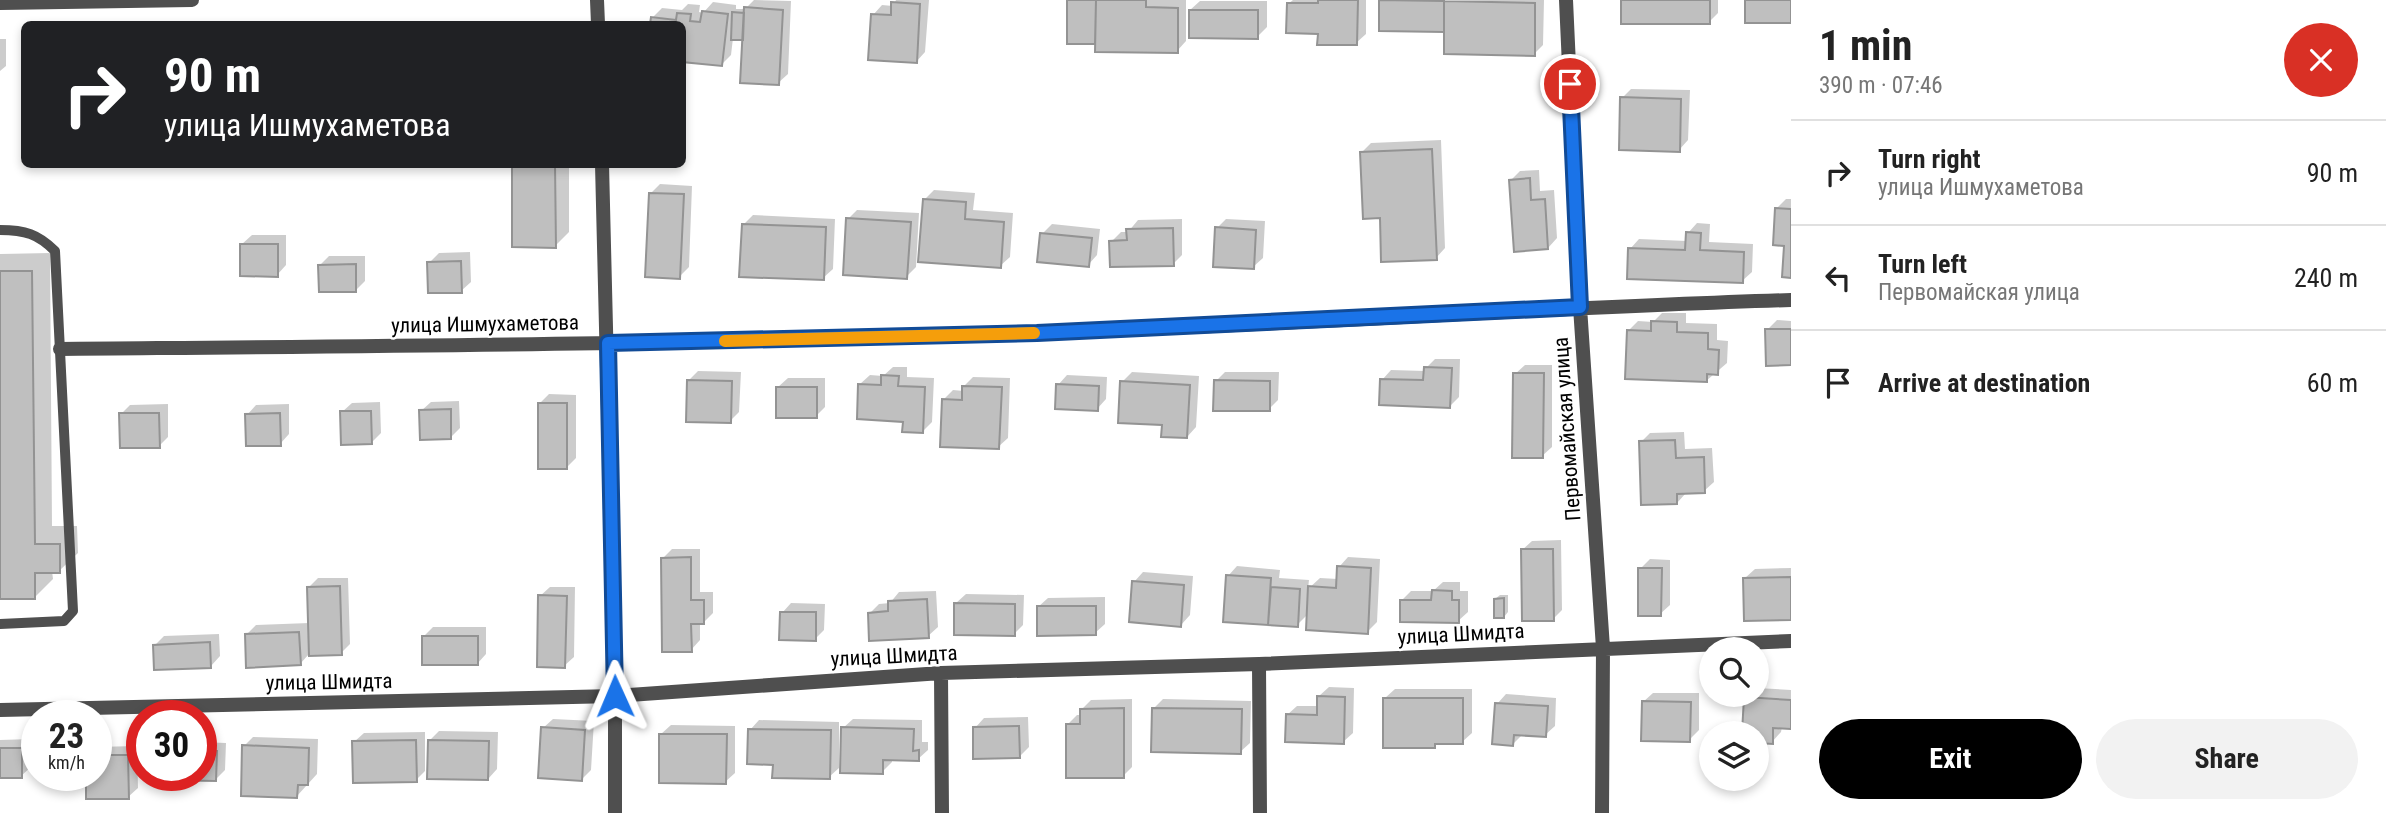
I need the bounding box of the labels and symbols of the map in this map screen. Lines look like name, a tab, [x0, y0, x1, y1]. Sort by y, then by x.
pin	[1540, 54, 1600, 114]
street label: улица Ишмухаметова	[391, 310, 579, 338]
street label: Первомайская улица	[1549, 336, 1585, 522]
street label: улица Шмидта	[1397, 619, 1525, 649]
street label: улица Шмидта	[830, 641, 958, 671]
position arrow	[578, 659, 652, 733]
street label: улица Шмидта	[265, 669, 393, 695]
speed limit sign: 30	[126, 700, 217, 791]

